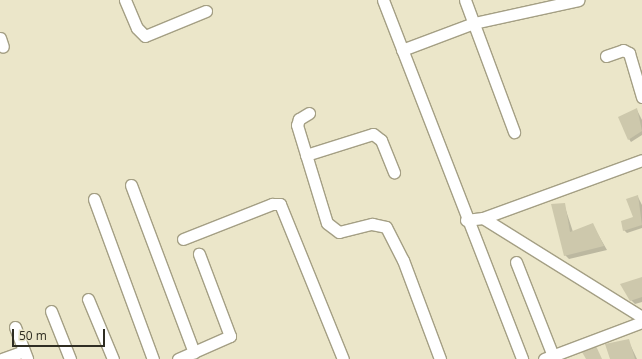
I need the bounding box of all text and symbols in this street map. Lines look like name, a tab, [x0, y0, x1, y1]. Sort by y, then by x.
scale bar	[14, 321, 107, 347]
text: 50 m	[19, 327, 47, 344]

